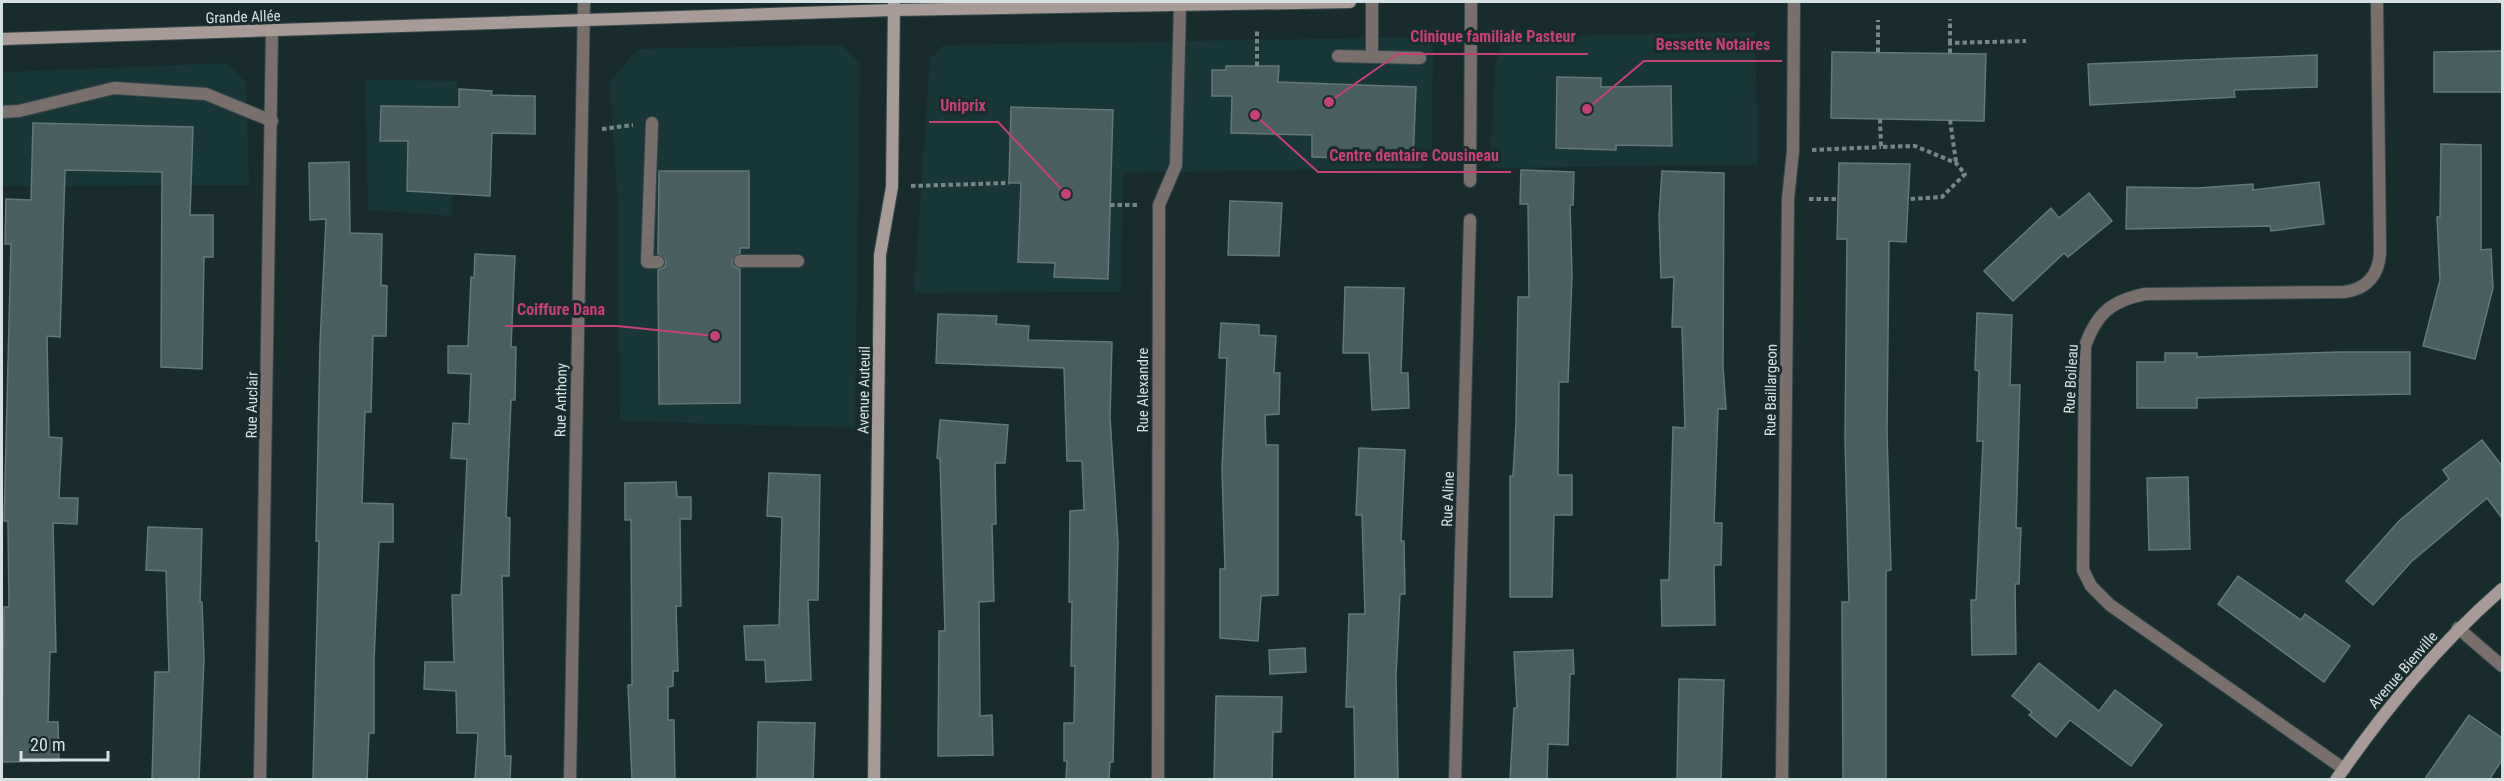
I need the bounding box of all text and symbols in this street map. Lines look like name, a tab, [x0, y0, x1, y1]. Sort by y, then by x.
street label: Grande Allée	[205, 7, 281, 27]
callout: Clinique familiale Pasteur	[1398, 20, 1588, 54]
text: Clinique familiale Pasteur	[1410, 27, 1576, 46]
callout: Bessette Notaires	[1644, 27, 1782, 61]
text: Bessette Notaires	[1656, 35, 1770, 54]
callout: Uniprix	[929, 88, 998, 122]
text: Uniprix	[940, 96, 987, 115]
callout: Centre dentaire Cousineau	[1318, 138, 1511, 172]
text: Centre dentaire Cousineau	[1329, 146, 1499, 165]
callout: Coiffure Dana	[505, 292, 617, 326]
text: Coiffure Dana	[517, 300, 605, 319]
street label: Rue Baillargeon	[1761, 344, 1781, 436]
street label: Rue Boileau	[2060, 344, 2082, 414]
street label: Avenue Auteuil	[854, 346, 874, 434]
street label: Rue Alexandre	[1134, 348, 1152, 432]
street label: Rue Anthony	[551, 363, 571, 437]
street label: Rue Auclair	[242, 371, 262, 439]
street label: Rue Aline	[1438, 471, 1458, 527]
street label: Avenue Bienville	[2365, 628, 2441, 712]
scale bar	[21, 724, 108, 762]
text: 20 m	[30, 734, 65, 755]

